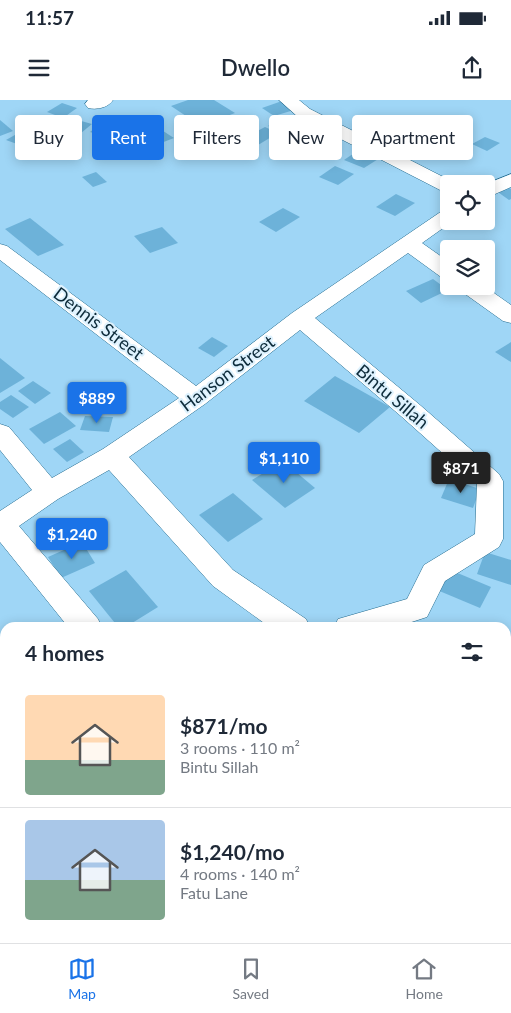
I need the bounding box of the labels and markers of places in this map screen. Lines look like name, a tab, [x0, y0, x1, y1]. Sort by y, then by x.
pin: $889	[67, 382, 127, 424]
pin: $1,110	[243, 442, 325, 484]
pin: $871	[431, 452, 491, 494]
pin: $1,240	[31, 518, 113, 560]

